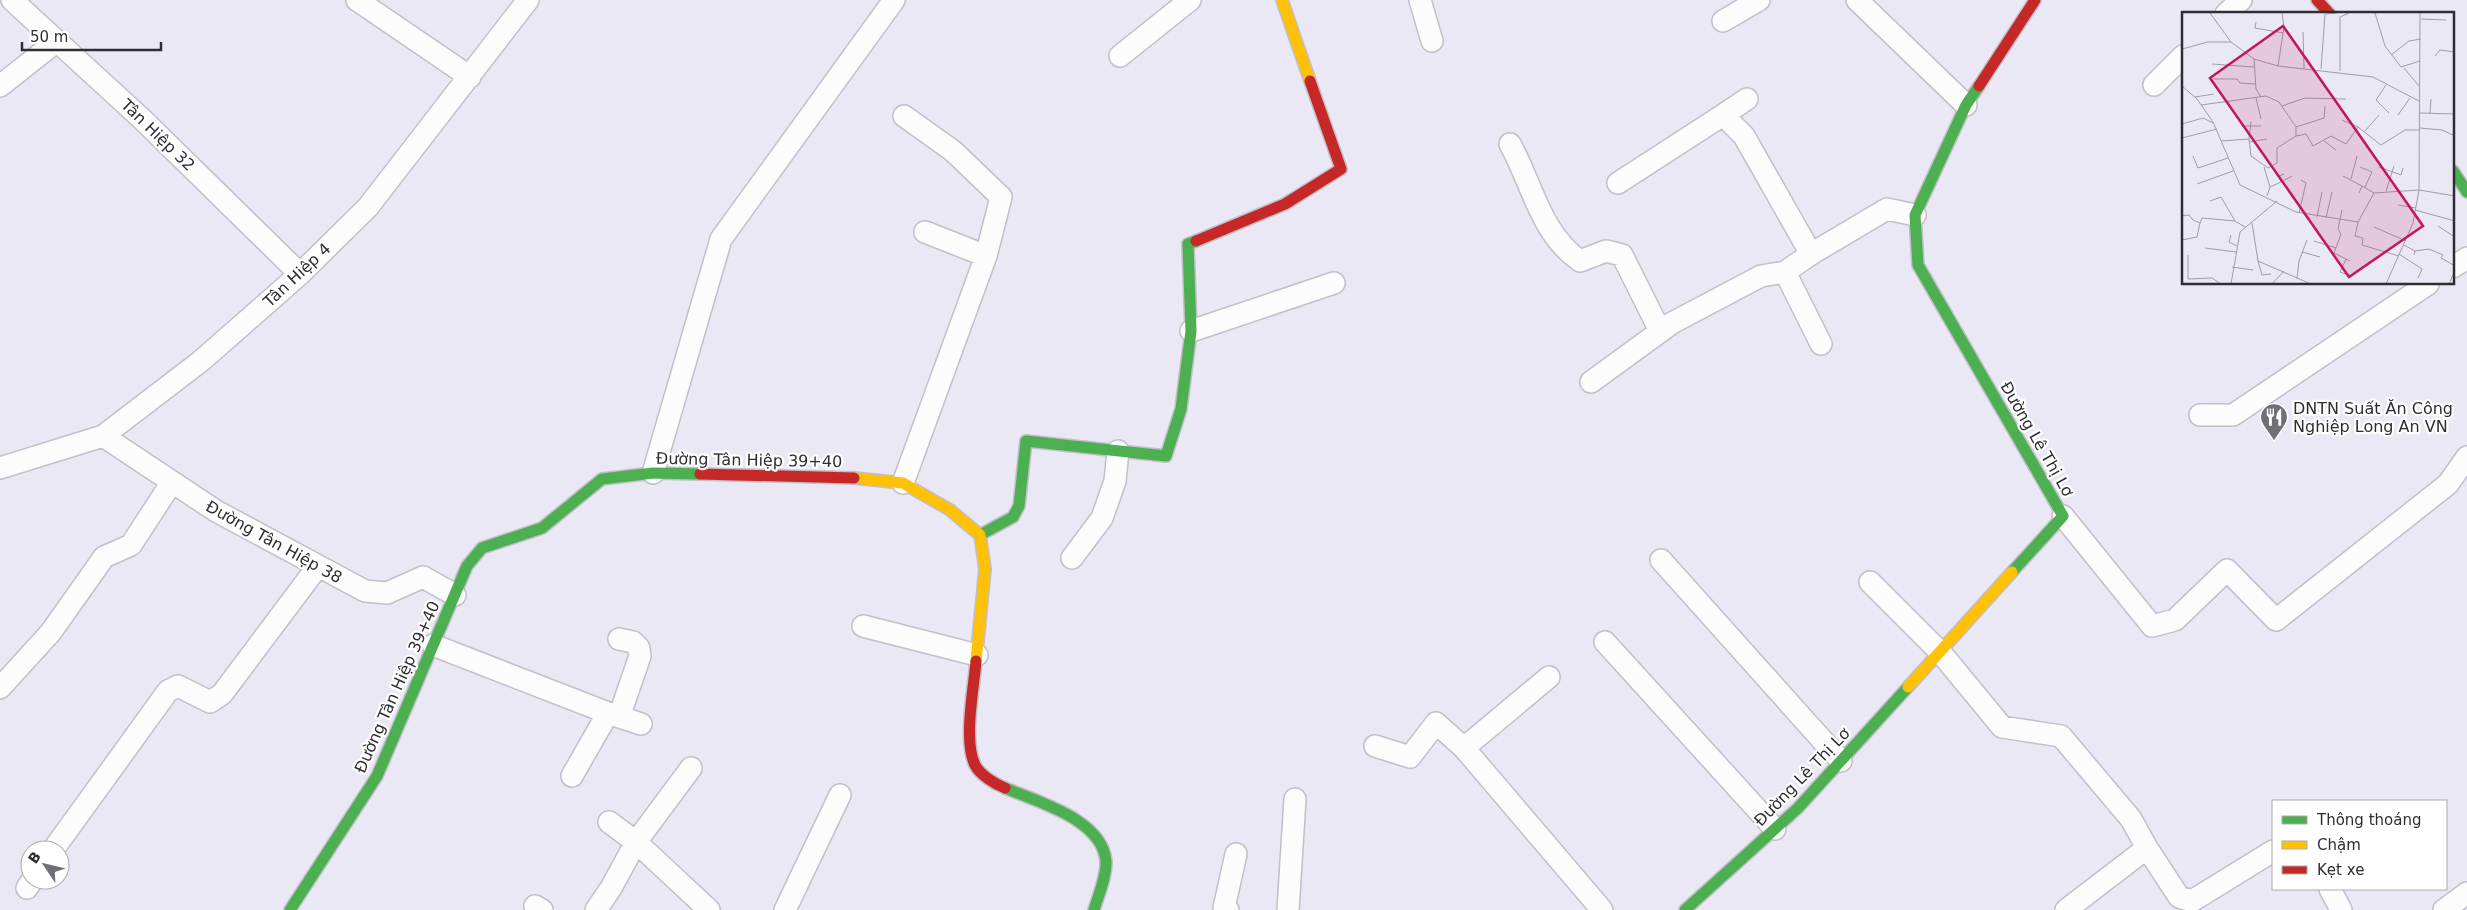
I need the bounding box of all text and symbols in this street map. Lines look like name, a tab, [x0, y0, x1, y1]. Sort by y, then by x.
inset map	[2182, 12, 2454, 285]
scale bar	[22, 20, 161, 52]
text: 50 m	[30, 28, 68, 46]
street label: Tân Hiệp 32	[117, 95, 199, 175]
street label: Tân Hiệp 4	[259, 239, 334, 312]
street label: Đường Lê Thị Lơ	[1996, 378, 2078, 500]
place label: DNTN Suất Ăn Công Nghiệp Long An VN	[2293, 399, 2453, 436]
restaurant icon: DNTN Suất Ăn Công Nghiệp Long An VN	[2259, 402, 2289, 441]
street label: Đường Tân Hiệp 39+40	[656, 449, 842, 471]
street label: Đường Tân Hiệp 38	[203, 497, 345, 587]
street label: Đường Tân Hiệp 39+40	[350, 598, 444, 776]
street label: Đường Lê Thị Lơ	[1750, 724, 1854, 830]
legend	[2272, 800, 2447, 890]
text: Thông thoáng	[2316, 811, 2421, 829]
text: Chậm	[2317, 836, 2361, 854]
north arrow	[20, 840, 70, 890]
text: B	[25, 849, 44, 867]
text: Kẹt xe	[2317, 861, 2364, 879]

